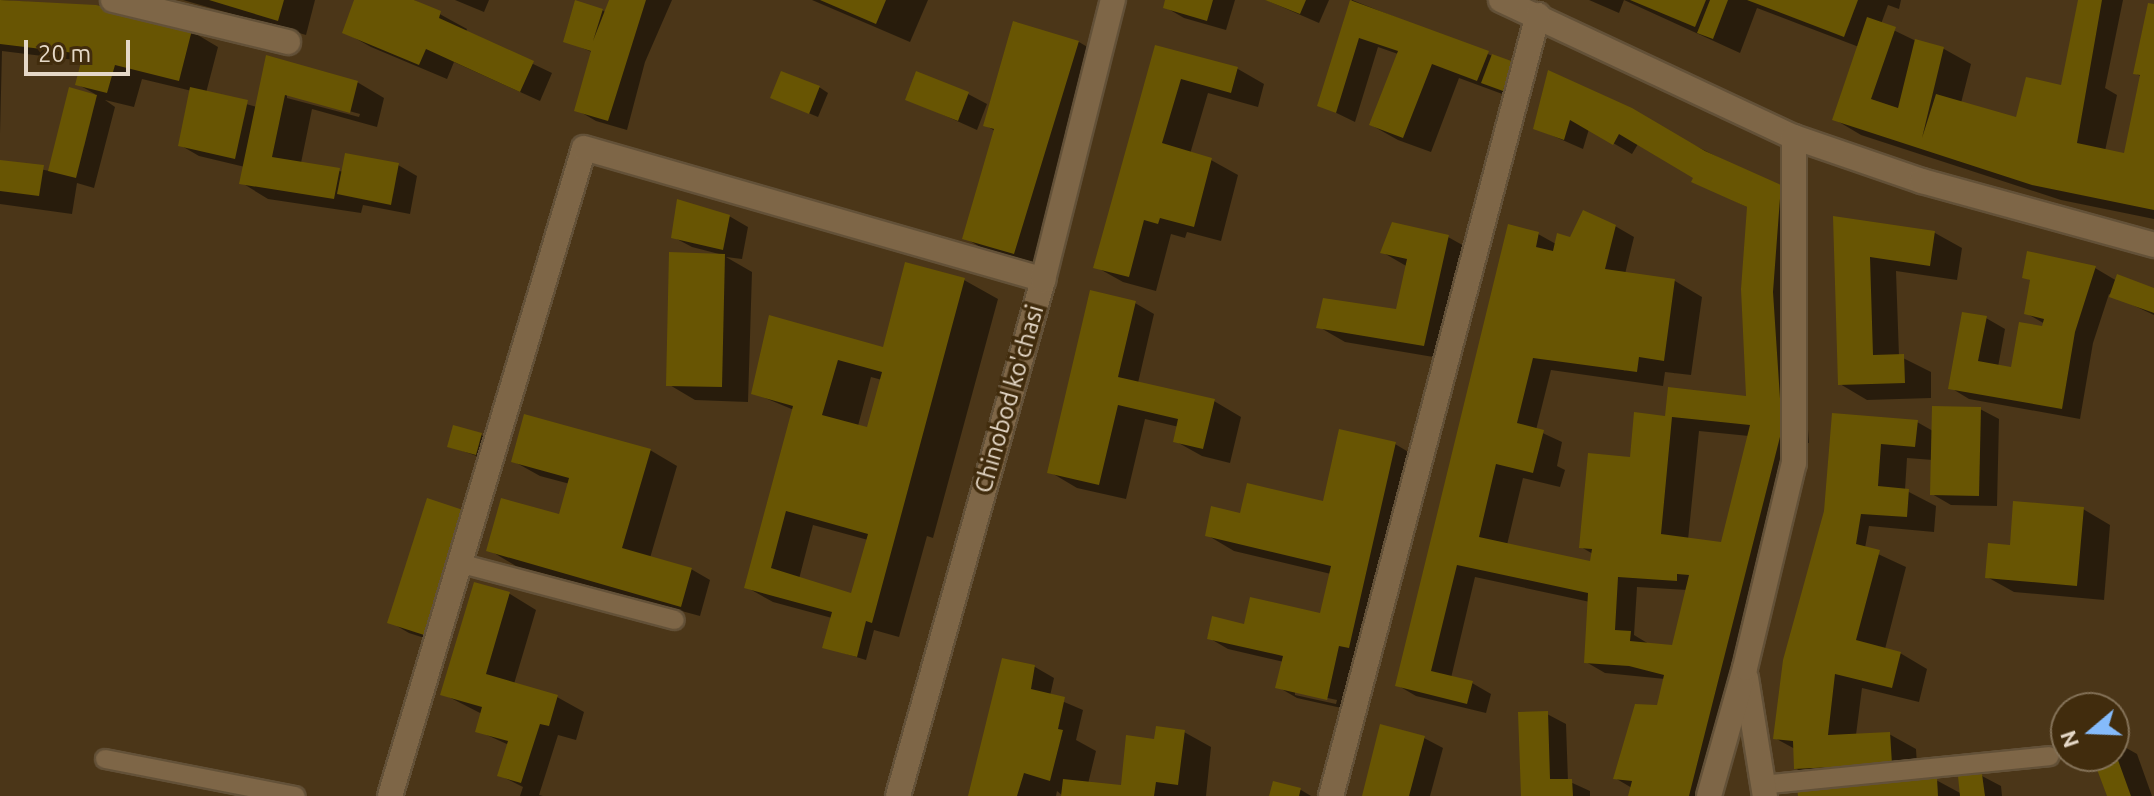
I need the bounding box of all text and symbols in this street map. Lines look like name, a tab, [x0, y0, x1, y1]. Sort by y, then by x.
scale bar	[28, 24, 134, 74]
text: 20 m	[38, 40, 91, 67]
street label: Chinobod ko'chasi	[968, 302, 1050, 496]
north arrow	[2050, 692, 2130, 772]
text: N	[2054, 727, 2083, 751]

